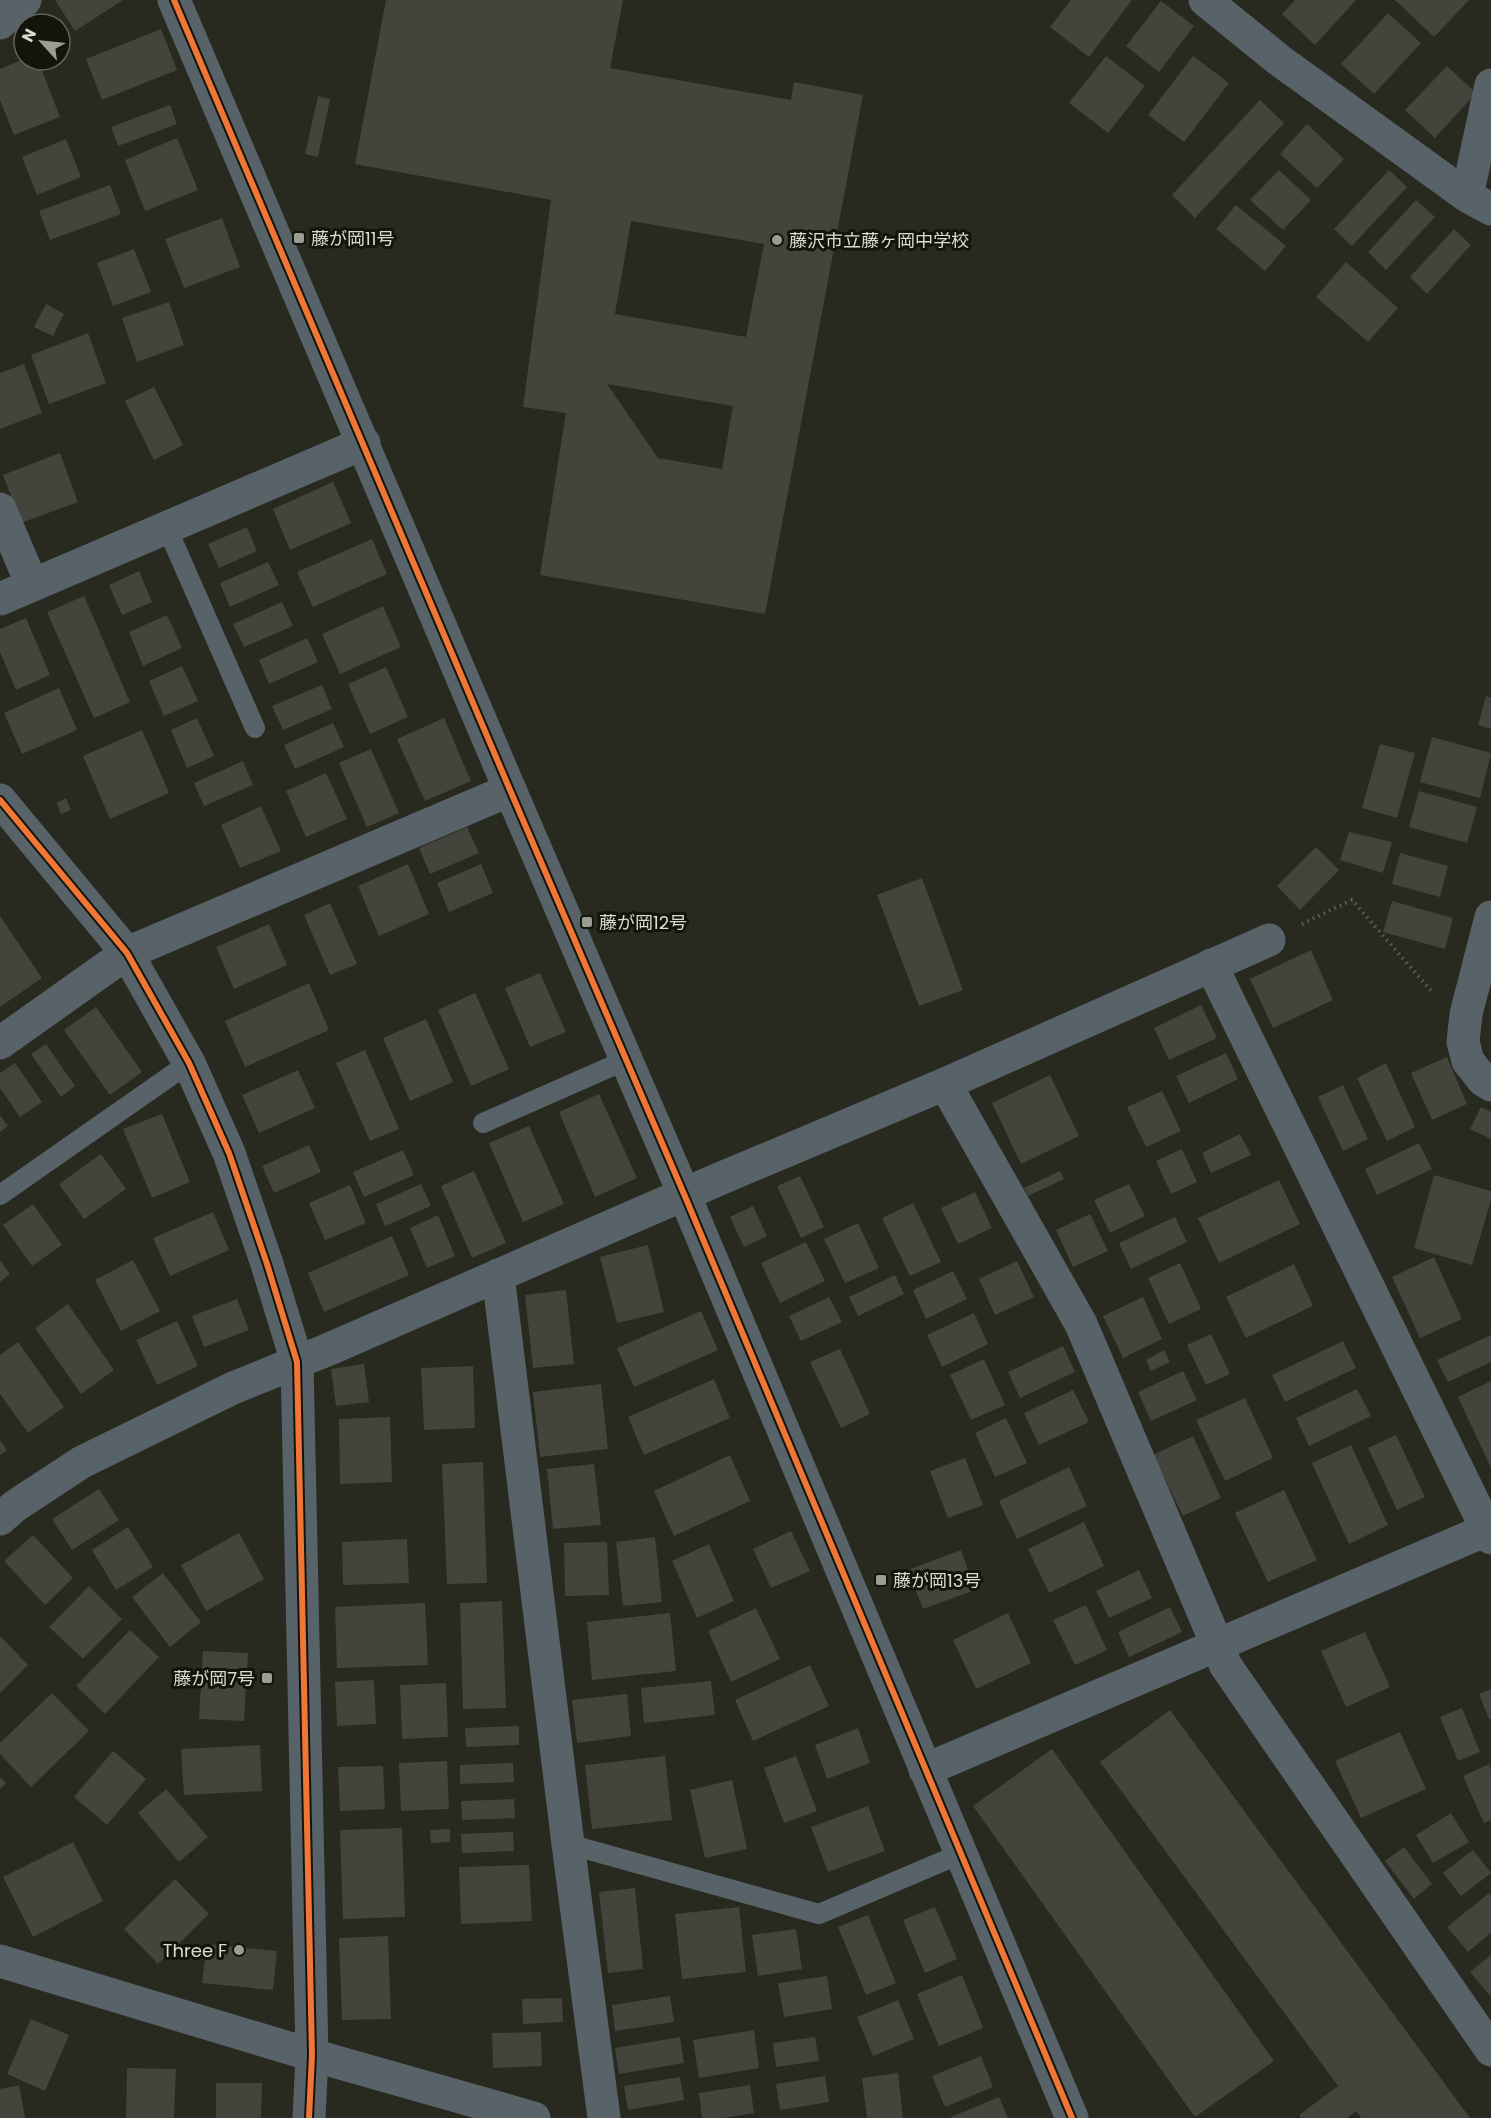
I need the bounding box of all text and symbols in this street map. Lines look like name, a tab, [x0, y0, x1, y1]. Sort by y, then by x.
north arrow	[12, 12, 72, 72]
text: N	[16, 25, 42, 46]
place label: 藤が岡11号	[311, 226, 395, 251]
place label: 藤沢市立藤ヶ岡中学校	[789, 228, 969, 253]
marker: 藤が岡11号	[292, 231, 306, 245]
marker: 藤沢市立藤ヶ岡中学校	[770, 233, 784, 247]
place label: 藤が岡12号	[599, 910, 687, 935]
marker: 藤が岡12号	[580, 915, 594, 929]
place label: 藤が岡13号	[893, 1568, 981, 1593]
marker: 藤が岡13号	[874, 1573, 888, 1587]
place label: 藤が岡7号	[173, 1666, 255, 1691]
marker: 藤が岡7号	[260, 1671, 274, 1685]
place label: Three F	[163, 1938, 227, 1963]
marker: Three F	[232, 1943, 246, 1957]

